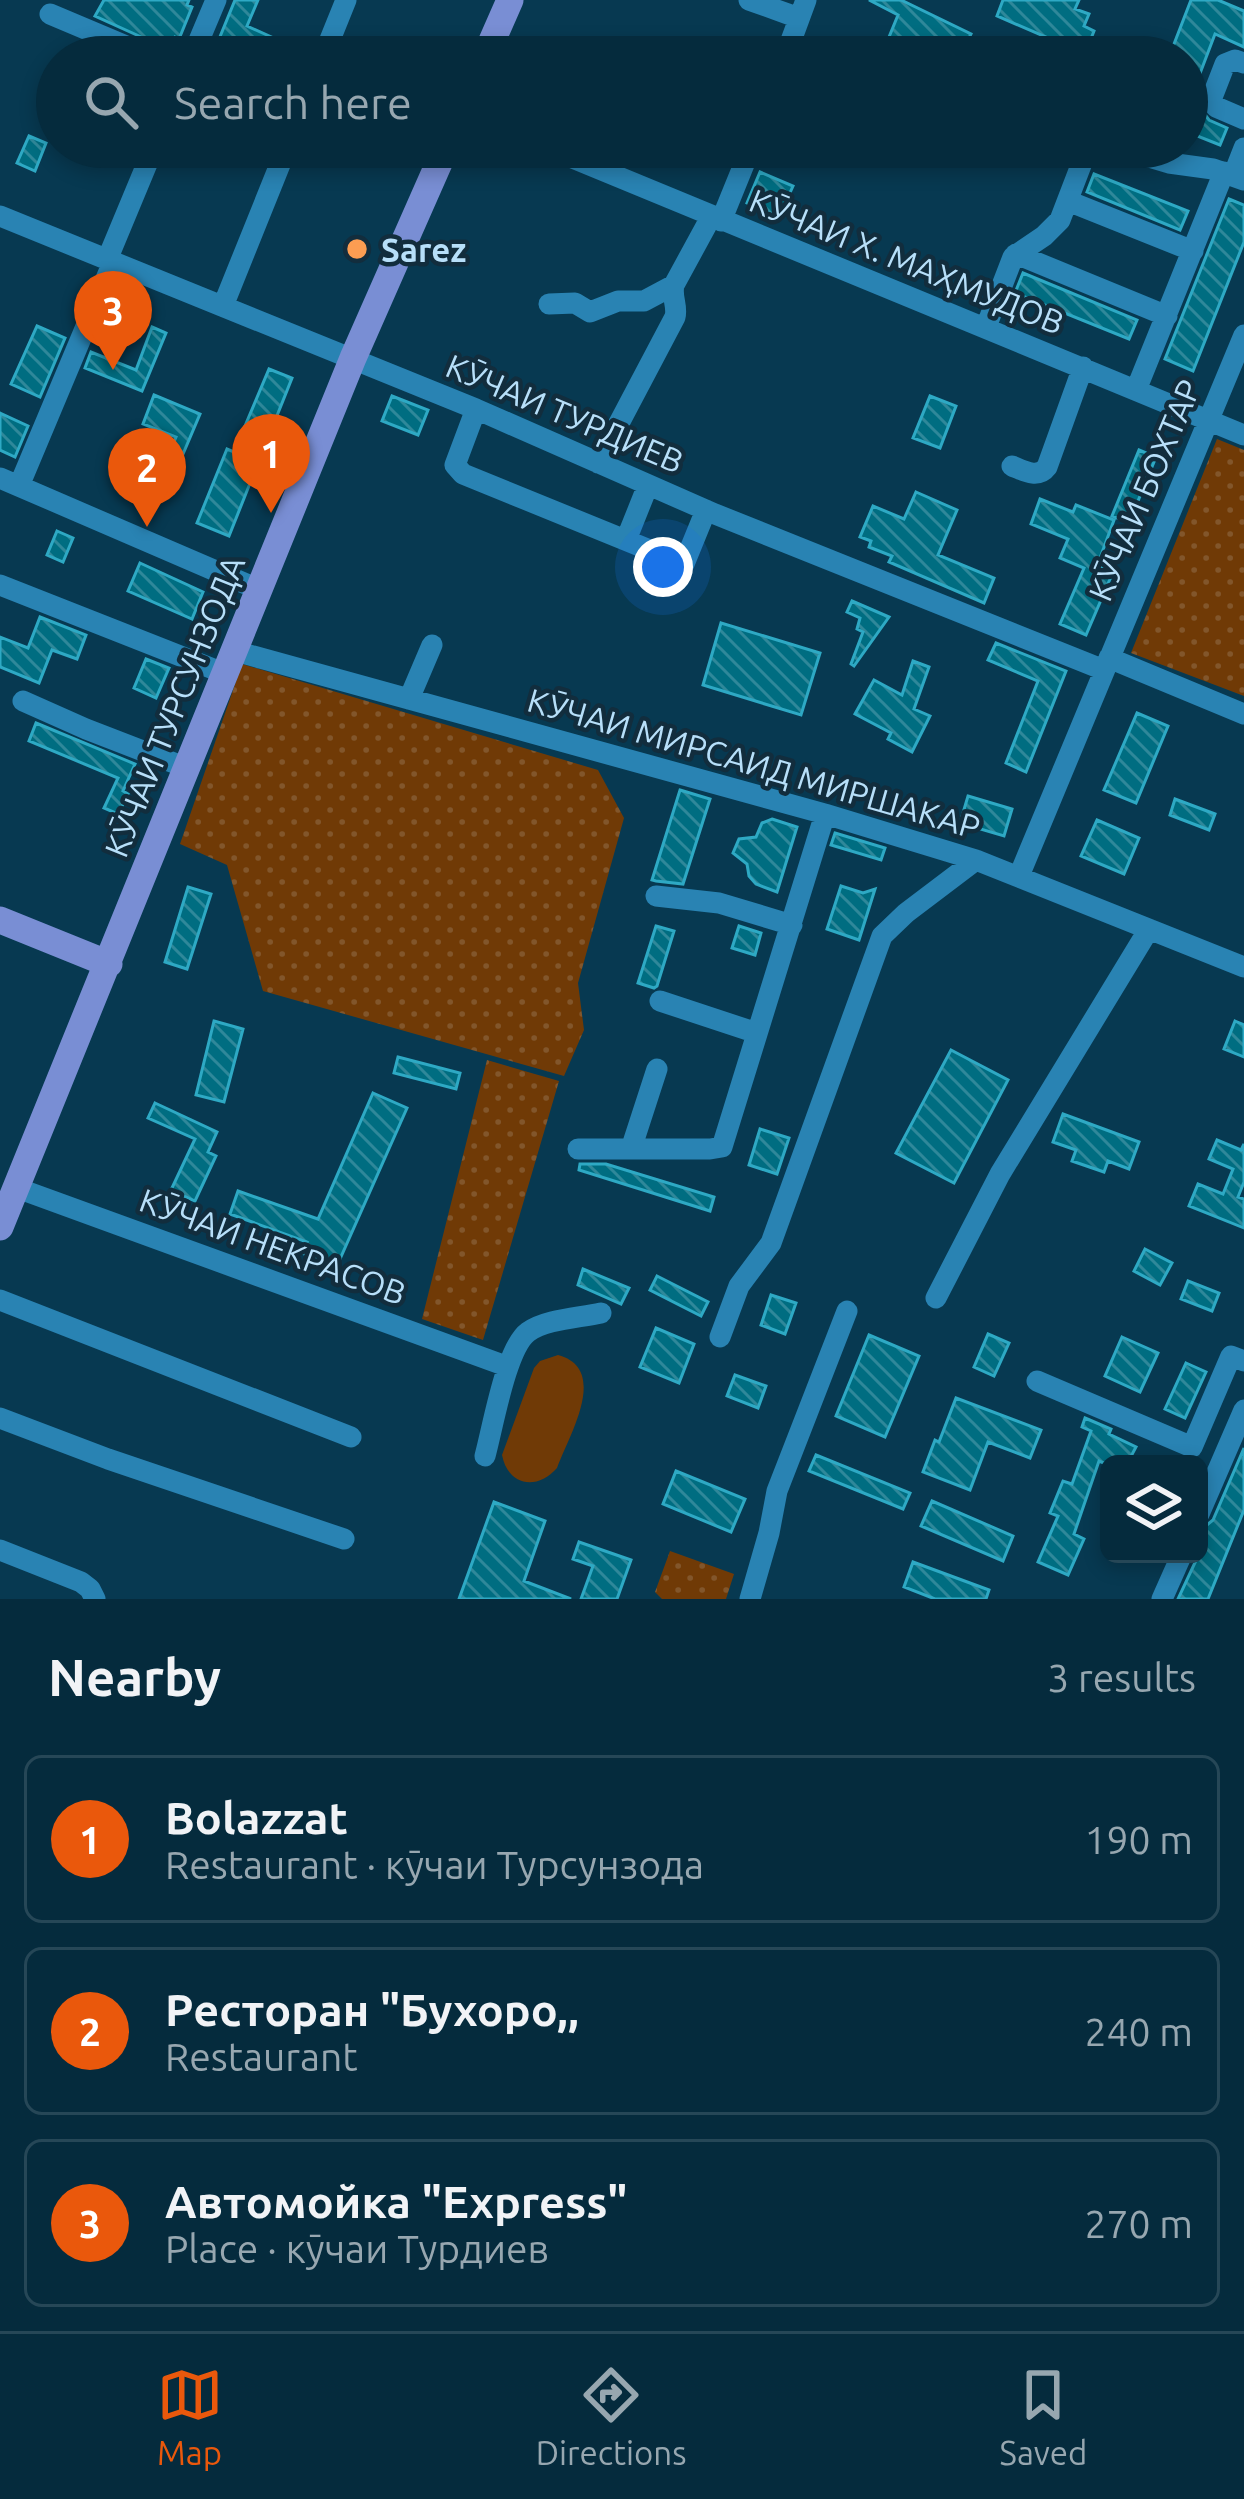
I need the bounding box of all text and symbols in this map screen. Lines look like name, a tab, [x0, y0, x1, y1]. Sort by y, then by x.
search box	[36, 36, 1208, 168]
icon: search	[78, 69, 144, 135]
text: Search here	[174, 77, 412, 128]
street label: КӮЧАИ Х. МАҲМУДОВ	[745, 181, 1069, 341]
place label: Sarez	[381, 231, 466, 268]
marker: Sarez	[344, 236, 370, 262]
pin: 3	[74, 271, 152, 370]
street label: КӮЧАИ ТУРДИЕВ	[441, 346, 689, 480]
street label: КӮЧАИ БОХТАР	[1081, 374, 1207, 606]
pin: 1	[232, 414, 310, 513]
pin: 2	[108, 428, 186, 527]
your location	[633, 537, 693, 597]
street label: КӮЧАИ ТУРСУНЗОДА	[97, 550, 252, 862]
street label: КӮЧАИ МИРСАИД МИРШАКАР	[524, 681, 984, 845]
street label: КӮЧАИ НЕКРАСОВ	[135, 1181, 411, 1311]
map controls	[1100, 1455, 1208, 1563]
button: layers	[1100, 1455, 1208, 1563]
text: Nearby	[48, 1648, 221, 1706]
text: 3 results	[1047, 1656, 1196, 1699]
text: Bolazzat	[165, 1792, 348, 1843]
text: 1	[79, 1818, 101, 1861]
text: 190 m	[1084, 1818, 1193, 1861]
text: Restaurant · кӯчаи Турсунзода	[165, 1843, 704, 1886]
text: Ресторан "Бухоро,,	[165, 1984, 579, 2035]
text: 2	[79, 2010, 101, 2053]
text: 240 m	[1084, 2010, 1193, 2053]
text: Restaurant	[165, 2035, 358, 2078]
text: Автомойка "Express"	[165, 2176, 627, 2227]
text: 3	[79, 2202, 101, 2245]
text: 270 m	[1084, 2202, 1193, 2245]
text: Place · кӯчаи Турдиев	[165, 2227, 549, 2270]
tab: Map	[157, 2362, 223, 2471]
tab: Directions	[536, 2362, 686, 2471]
tab: Saved	[1000, 2362, 1087, 2471]

